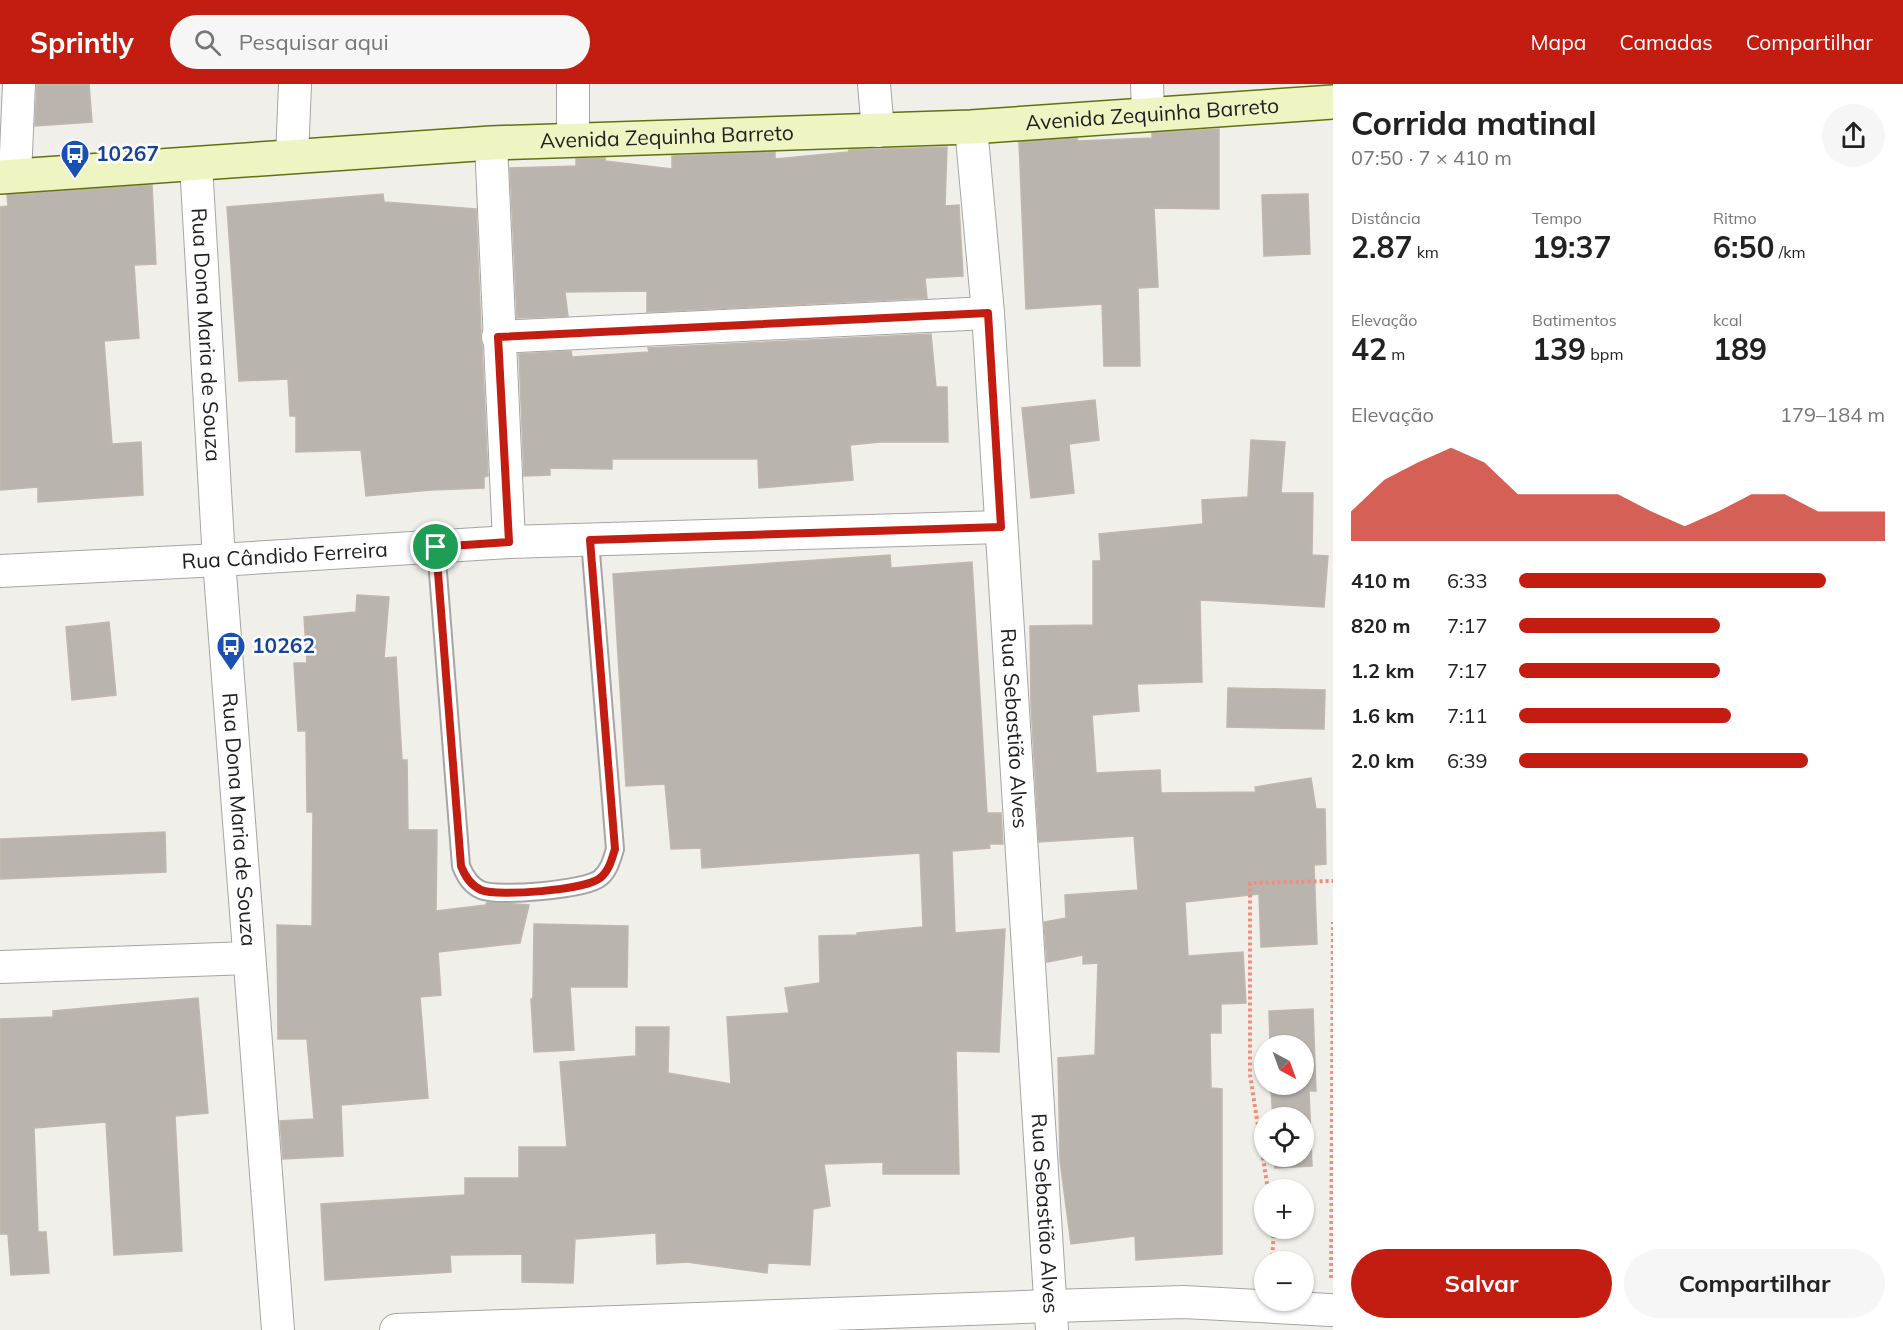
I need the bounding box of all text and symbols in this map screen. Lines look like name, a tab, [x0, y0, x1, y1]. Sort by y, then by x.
search box	[170, 15, 590, 69]
text: Sprintly	[30, 25, 134, 60]
icon: search	[191, 26, 224, 59]
text: Pesquisar aqui	[239, 28, 389, 56]
text: Mapa	[1531, 29, 1586, 55]
text: Camadas	[1619, 29, 1713, 55]
text: Compartilhar	[1746, 29, 1873, 55]
street label: Avenida Zequinha Barreto	[1024, 92, 1280, 135]
text: Corrida matinal	[1351, 102, 1597, 143]
button: share	[1822, 104, 1885, 167]
street label: Avenida Zequinha Barreto	[539, 119, 794, 153]
bus stop icon: 10267	[59, 138, 91, 180]
place label: 10267	[96, 140, 159, 166]
text: 07:50 · 7 × 410 m	[1351, 145, 1512, 170]
street label: Rua Dona Maria de Souza	[187, 207, 227, 462]
text: Distância	[1351, 208, 1421, 228]
text: Tempo	[1532, 208, 1582, 228]
text: Ritmo	[1713, 208, 1757, 228]
text: 2.87	[1351, 228, 1412, 266]
text: 19:37	[1532, 228, 1611, 266]
text: 6:50	[1713, 228, 1774, 266]
text: km	[1412, 242, 1439, 262]
text: /km	[1774, 242, 1805, 262]
text: Elevação	[1351, 310, 1417, 330]
text: Batimentos	[1532, 310, 1617, 330]
text: kcal	[1713, 310, 1742, 330]
text: 42	[1351, 330, 1387, 368]
text: 139	[1532, 330, 1586, 368]
text: 189	[1713, 330, 1767, 368]
text: m	[1387, 344, 1405, 364]
text: bpm	[1586, 344, 1623, 364]
text: Elevação	[1351, 402, 1434, 427]
text: 179–184 m	[1780, 402, 1885, 427]
pin	[410, 521, 461, 572]
icon: arrive	[419, 530, 452, 563]
street label: Rua Cândido Ferreira	[181, 536, 388, 574]
text: 410 m	[1351, 568, 1410, 593]
text: 6:33	[1447, 568, 1488, 593]
text: 820 m	[1351, 613, 1410, 638]
text: 7:17	[1447, 613, 1488, 638]
street label: Rua Sebastião Alves	[996, 627, 1034, 829]
bus stop icon: 10262	[215, 630, 247, 672]
place label: 10262	[252, 632, 315, 658]
text: 1.2 km	[1351, 658, 1414, 683]
text: 7:17	[1447, 658, 1488, 683]
street label: Rua Dona Maria de Souza	[217, 692, 263, 947]
text: 1.6 km	[1351, 703, 1414, 728]
text: 7:11	[1447, 703, 1488, 728]
text: 2.0 km	[1351, 748, 1414, 773]
text: 6:39	[1447, 748, 1488, 773]
north arrow	[1254, 1035, 1314, 1095]
map controls	[1254, 1035, 1314, 1311]
button: locate	[1254, 1107, 1314, 1167]
street label: Rua Sebastião Alves	[1026, 1112, 1065, 1314]
button: +	[1254, 1179, 1314, 1239]
button: Salvar	[1351, 1249, 1612, 1318]
button: Compartilhar	[1624, 1249, 1885, 1318]
button: −	[1254, 1251, 1314, 1311]

